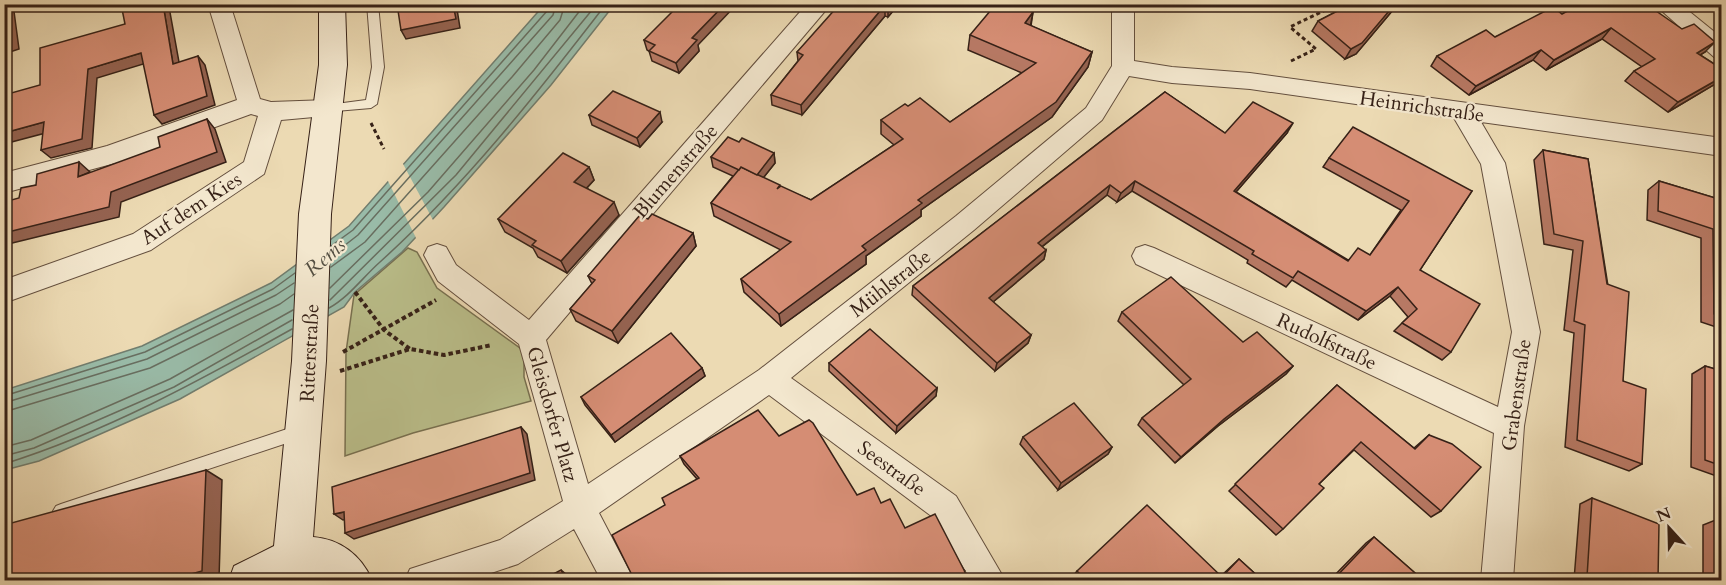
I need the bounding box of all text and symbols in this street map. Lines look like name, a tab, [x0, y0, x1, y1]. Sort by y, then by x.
street label: Heinrichstraße	[1358, 84, 1486, 129]
street label: Blumenstraße	[627, 118, 724, 224]
street label: Auf dem Kies	[136, 166, 247, 251]
water label: Rems	[298, 231, 352, 284]
street label: Mühlstraße	[844, 243, 936, 324]
street label: Ritterstraße	[293, 303, 326, 403]
street label: Rudolfstraße	[1272, 307, 1381, 376]
street label: Grabenstraße	[1495, 337, 1538, 453]
street label: Gleisdorfer Platz	[520, 343, 585, 485]
street label: Seestraße	[852, 435, 931, 502]
north arrow	[1639, 498, 1699, 558]
text: N	[1653, 502, 1674, 528]

